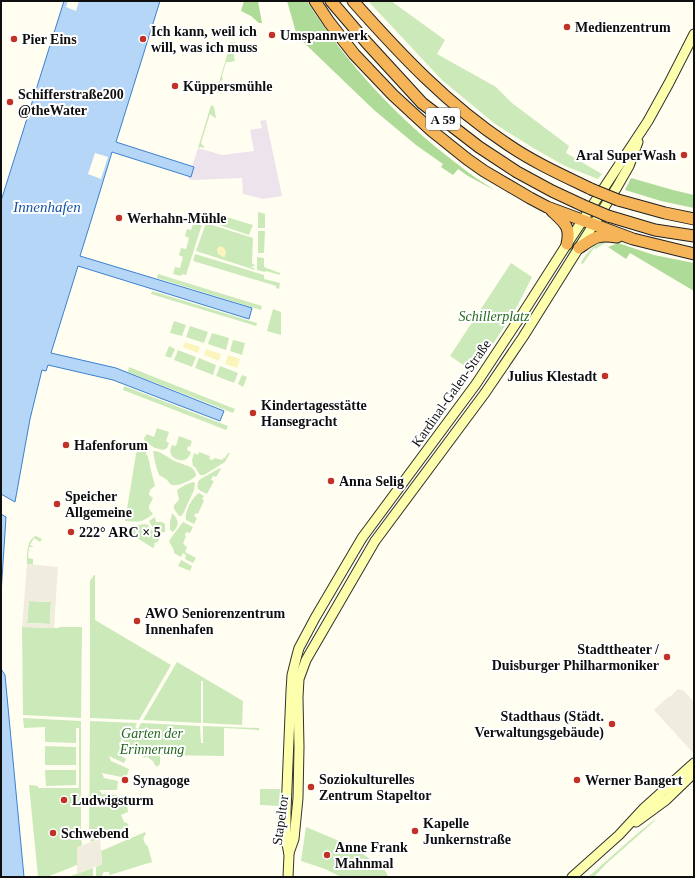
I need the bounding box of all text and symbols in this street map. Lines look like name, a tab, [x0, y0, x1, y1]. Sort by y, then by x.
place label: Medienzentrum	[575, 20, 671, 35]
marker: Medienzentrum	[562, 22, 572, 32]
place label: Ich kann, weil ich will, was ich muss	[151, 24, 258, 55]
place label: Umspannwerk	[280, 28, 368, 43]
marker: Umspannwerk	[267, 30, 277, 40]
place label: Pier Eins	[22, 32, 77, 47]
marker: Pier Eins	[9, 34, 19, 44]
marker: Ich kann, weil ich will, was ich muss	[138, 34, 148, 44]
place label: Küppersmühle	[183, 79, 272, 94]
marker: Küppersmühle	[170, 81, 180, 91]
place label: Schifferstraße200 @theWater	[18, 87, 124, 118]
marker: Schifferstraße200 @theWater	[5, 97, 15, 107]
road number: A 59	[426, 108, 460, 130]
place label: Aral SuperWash	[576, 148, 676, 163]
marker: Aral SuperWash	[679, 150, 689, 160]
water label: Innenhafen	[12, 199, 81, 215]
place label: Werhahn-Mühle	[127, 211, 227, 226]
marker: Werhahn-Mühle	[114, 213, 124, 223]
park label: Schillerplatz	[459, 309, 530, 324]
street label: Kardinal-Galen-Straße	[409, 337, 494, 450]
place label: Julius Klestadt	[507, 369, 597, 384]
marker: Julius Klestadt	[600, 371, 610, 381]
place label: Kindertagesstätte Hansegracht	[261, 398, 367, 429]
marker: Kindertagesstätte Hansegracht	[248, 408, 258, 418]
place label: Hafenforum	[74, 438, 148, 453]
marker: Hafenforum	[61, 440, 71, 450]
place label: Anna Selig	[339, 474, 404, 489]
marker: Anna Selig	[326, 476, 336, 486]
place label: Speicher Allgemeine	[65, 489, 132, 520]
marker: Speicher Allgemeine	[52, 499, 62, 509]
place label: 222° ARC × 5	[79, 525, 161, 540]
marker: 222° ARC × 5	[66, 527, 76, 537]
place label: AWO Seniorenzentrum Innenhafen	[145, 606, 285, 637]
marker: AWO Seniorenzentrum Innenhafen	[132, 616, 142, 626]
place label: Stadttheater / Duisburger Philharmoniker	[492, 642, 660, 673]
marker: Stadttheater / Duisburger Philharmoniker	[662, 652, 672, 662]
place label: Stadthaus (Städt. Verwaltungsgebäude)	[475, 709, 604, 741]
marker: Stadthaus (Städt. Verwaltungsgebäude)	[607, 719, 617, 729]
park label: Garten der Erinnerung	[119, 726, 184, 757]
place label: Soziokulturelles Zentrum Stapeltor	[319, 772, 431, 803]
place label: Synagoge	[133, 773, 190, 788]
place label: Werner Bangert	[585, 773, 683, 788]
marker: Synagoge	[120, 775, 130, 785]
marker: Werner Bangert	[572, 775, 582, 785]
marker: Soziokulturelles Zentrum Stapeltor	[306, 782, 316, 792]
place label: Ludwigsturm	[72, 793, 154, 808]
street label: Stapeltor	[270, 794, 291, 846]
marker: Ludwigsturm	[59, 795, 69, 805]
place label: Kapelle Junkernstraße	[423, 816, 511, 847]
place label: Schwebend	[61, 826, 129, 841]
marker: Kapelle Junkernstraße	[410, 826, 420, 836]
marker: Schwebend	[48, 828, 58, 838]
place label: Anne Frank Mahnmal	[335, 840, 408, 871]
marker: Anne Frank Mahnmal	[322, 850, 332, 860]

